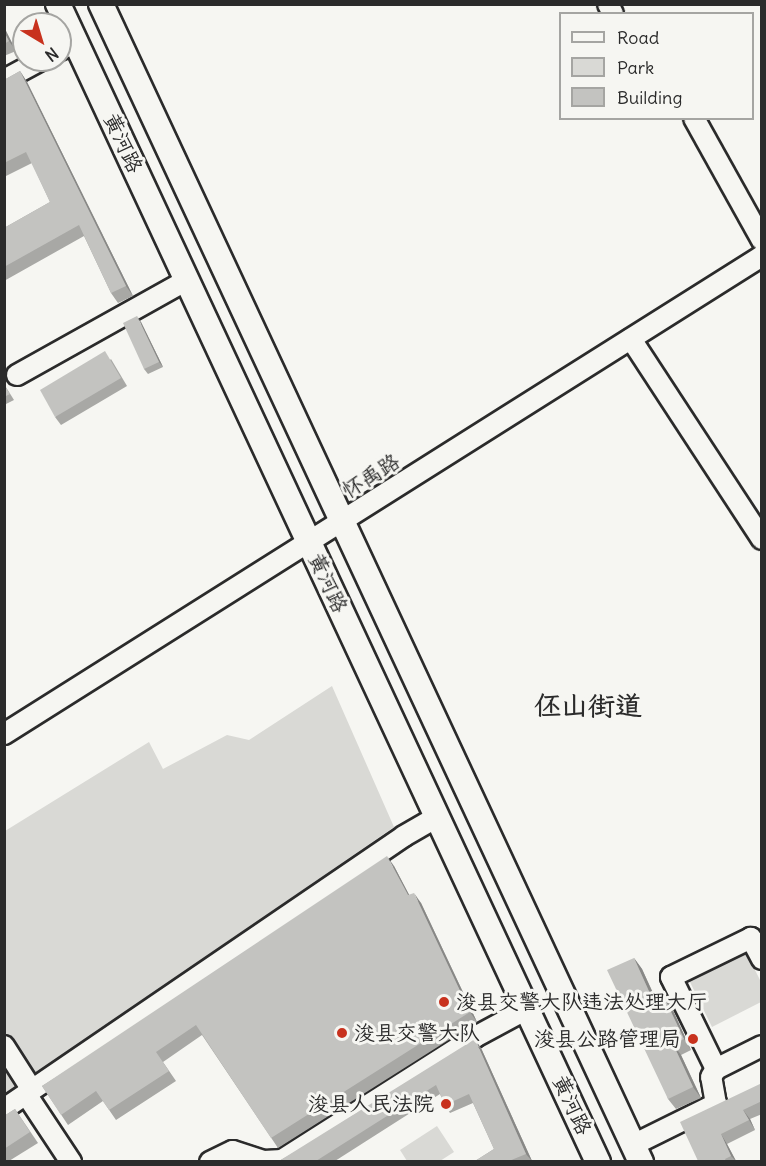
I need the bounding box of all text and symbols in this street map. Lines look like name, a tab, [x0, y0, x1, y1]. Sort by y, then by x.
north arrow	[12, 12, 72, 72]
legend	[559, 12, 754, 120]
text: Road	[617, 26, 659, 49]
text: N	[41, 43, 62, 66]
text: Park	[617, 56, 654, 79]
text: Building	[617, 86, 682, 109]
street label: 黄河路	[98, 109, 148, 177]
street label: 怀禹路	[338, 449, 404, 503]
street label: 黄河路	[303, 549, 353, 617]
district label: 伾山街道	[534, 690, 642, 722]
place label: 浚县交警大队违法处理大厅	[456, 989, 708, 1015]
marker: 浚县交警大队违法处理大厅	[437, 995, 451, 1009]
place label: 浚县交警大队	[354, 1020, 480, 1046]
marker: 浚县交警大队	[335, 1026, 349, 1040]
place label: 浚县公路管理局	[534, 1026, 681, 1052]
marker: 浚县公路管理局	[686, 1032, 700, 1046]
street label: 黄河路	[547, 1071, 597, 1139]
place label: 浚县人民法院	[308, 1091, 434, 1117]
marker: 浚县人民法院	[439, 1097, 453, 1111]

